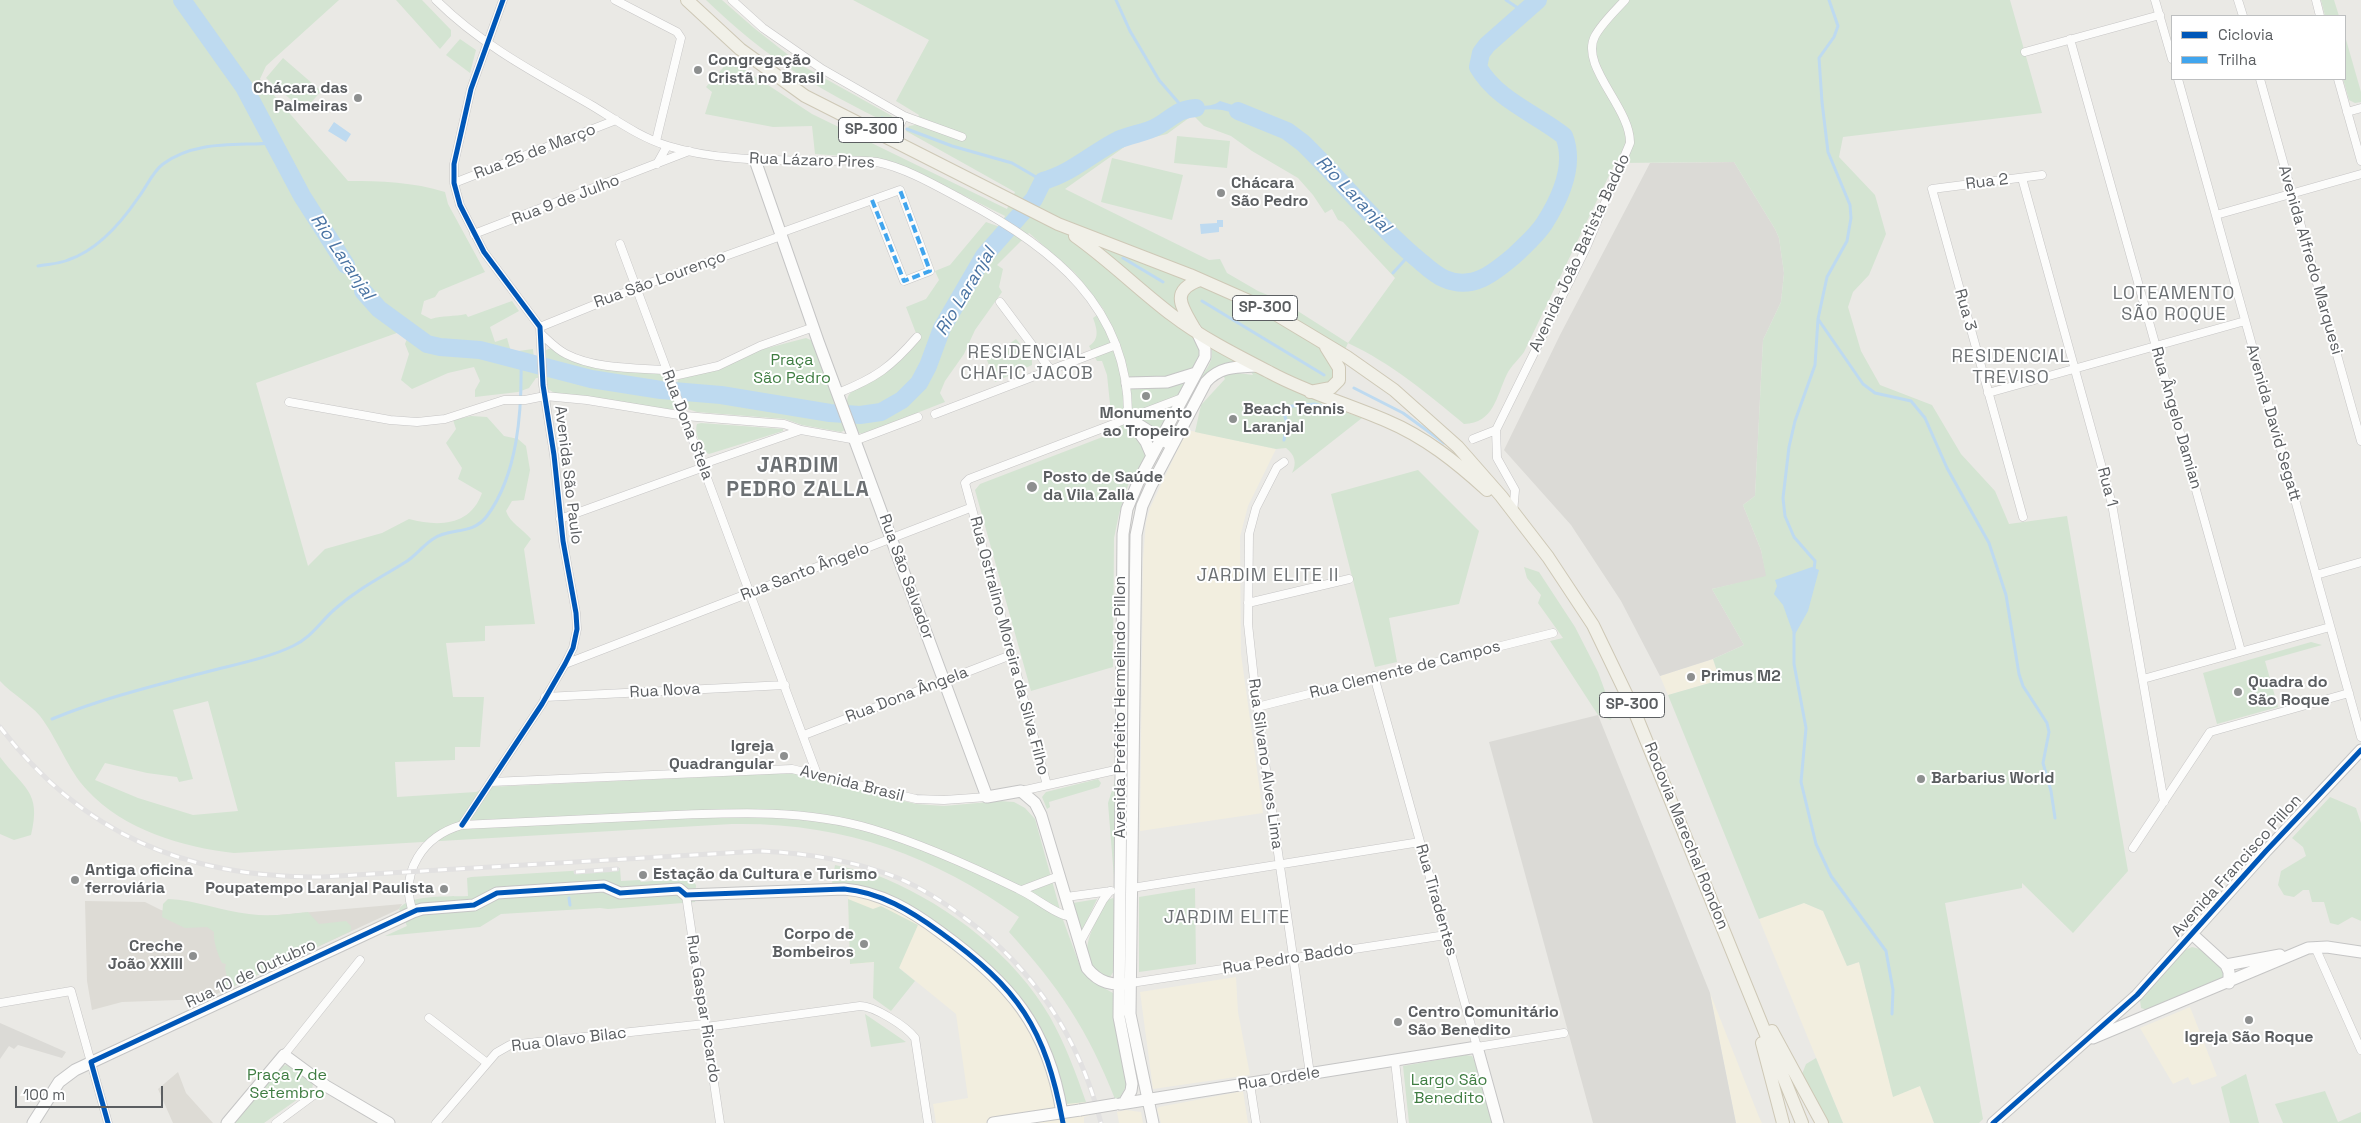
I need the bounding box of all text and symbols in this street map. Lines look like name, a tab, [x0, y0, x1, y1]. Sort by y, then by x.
legend	[2171, 15, 2346, 80]
text: Ciclovia	[2218, 25, 2273, 44]
text: Trilha	[2218, 50, 2257, 69]
place label: Congregação Cristã no Brasil	[708, 51, 824, 89]
marker: Congregação Cristã no Brasil	[692, 64, 704, 76]
place label: Chácara das Palmeiras	[253, 79, 348, 117]
marker: Chácara das Palmeiras	[352, 92, 364, 104]
road number: SP-300	[838, 118, 904, 142]
street label: Rua 25 de Março	[471, 120, 599, 184]
street label: Rua Lázaro Pires	[749, 149, 875, 173]
street label: Avenida João Batista Baddo	[1526, 151, 1634, 355]
water label: Rio Laranjal	[1311, 152, 1395, 238]
street label: Avenida Alfredo Marquesi	[2274, 163, 2346, 357]
street label: Rua 2	[1965, 170, 2009, 194]
street label: Rua 9 de Julho	[510, 171, 622, 229]
place label: Chácara São Pedro	[1231, 174, 1308, 212]
marker: Chácara São Pedro	[1215, 187, 1227, 199]
water label: Rio Laranjal	[305, 210, 379, 304]
water label: Rio Laranjal	[931, 244, 1001, 340]
street label: Rua São Lourenço	[591, 247, 729, 313]
district label: LOTEAMENTO SÃO ROQUE	[2111, 283, 2237, 326]
street label: Rua 3	[1950, 287, 1980, 333]
road number: SP-300	[1232, 296, 1298, 320]
district label: RESIDENCIAL CHAFIC JACOB	[959, 342, 1095, 384]
street label: Avenida David Segatt	[2241, 342, 2305, 504]
street label: Rua Ângelo Damian	[2146, 345, 2206, 491]
district label: RESIDENCIAL TREVISO	[1950, 346, 2072, 388]
park label: Praça São Pedro	[753, 351, 831, 389]
street label: Rua Dona Stela	[657, 367, 717, 483]
marker: Monumento ao Tropeiro	[1140, 390, 1152, 402]
place label: Beach Tennis Laranjal	[1243, 400, 1345, 438]
street label: Avenida São Paulo	[550, 404, 586, 546]
place label: Monumento ao Tropeiro	[1100, 404, 1192, 442]
marker: Beach Tennis Laranjal	[1227, 413, 1239, 425]
district label: JARDIM PEDRO ZALLA	[725, 453, 871, 503]
street label: Rua 1	[2093, 465, 2121, 509]
place label: Posto de Saúde da Vila Zalla	[1043, 468, 1163, 506]
marker: Posto de Saúde da Vila Zalla	[1025, 480, 1039, 494]
street label: Rua São Salvador	[874, 511, 938, 643]
street label: Rua Ostralino Moreira da Silva Filho	[965, 514, 1053, 778]
street label: Rua Santo Ângelo	[738, 539, 872, 605]
district label: JARDIM ELITE II	[1195, 565, 1341, 587]
street label: Avenida Prefeito Hermelindo Pillon	[1111, 576, 1131, 838]
street label: Rua Clemente de Campos	[1308, 637, 1502, 703]
street label: Rua Dona Ângela	[843, 663, 971, 727]
place label: Primus M2	[1701, 667, 1781, 687]
marker: Primus M2	[1685, 671, 1697, 683]
place label: Quadra do São Roque	[2248, 673, 2330, 711]
street label: Rua Silvano Alves Lima	[1244, 677, 1286, 851]
street label: Rua Nova	[629, 680, 701, 702]
marker: Quadra do São Roque	[2232, 686, 2244, 698]
road number: SP-300	[1600, 692, 1664, 718]
place label: Igreja Quadrangular	[669, 737, 774, 775]
street label: Rodovia Marechal Rondon	[1640, 740, 1732, 932]
marker: Igreja Quadrangular	[778, 750, 790, 762]
street label: Avenida Brasil	[798, 762, 906, 806]
place label: Barbarius World	[1931, 769, 2054, 789]
marker: Barbarius World	[1915, 773, 1927, 785]
street label: Avenida Francisco Pillon	[2168, 791, 2306, 941]
street label: Rua Tiradentes	[1411, 842, 1461, 958]
place label: Antiga oficina ferroviária	[85, 861, 193, 899]
place label: Estação da Cultura e Turismo	[653, 865, 877, 885]
marker: Estação da Cultura e Turismo	[637, 869, 649, 881]
marker: Antiga oficina ferroviária	[69, 874, 81, 886]
place label: Poupatempo Laranjal Paulista	[205, 879, 434, 899]
marker: Poupatempo Laranjal Paulista	[438, 883, 450, 895]
district label: JARDIM ELITE	[1162, 907, 1292, 929]
place label: Corpo de Bombeiros	[772, 925, 854, 963]
street label: Rua Gaspar Ricardo	[682, 934, 724, 1084]
street label: Rua 10 de Outubro	[183, 935, 319, 1013]
place label: Creche João XXIII	[108, 937, 183, 975]
marker: Corpo de Bombeiros	[858, 938, 870, 950]
street label: Rua Pedro Baddo	[1221, 939, 1355, 979]
marker: Creche João XXIII	[187, 950, 199, 962]
place label: Centro Comunitário São Benedito	[1408, 1003, 1559, 1041]
marker: Igreja São Roque	[2243, 1014, 2255, 1026]
marker: Centro Comunitário São Benedito	[1392, 1016, 1404, 1028]
street label: Rua Olavo Bilac	[510, 1023, 628, 1057]
place label: Igreja São Roque	[2184, 1028, 2314, 1048]
street label: Rua Ordele	[1237, 1063, 1321, 1095]
park label: Praça 7 de Setembro	[247, 1066, 327, 1104]
park label: Largo São Benedito	[1411, 1071, 1487, 1109]
scale bar	[18, 1076, 165, 1108]
text: 100 m	[23, 1085, 65, 1104]

